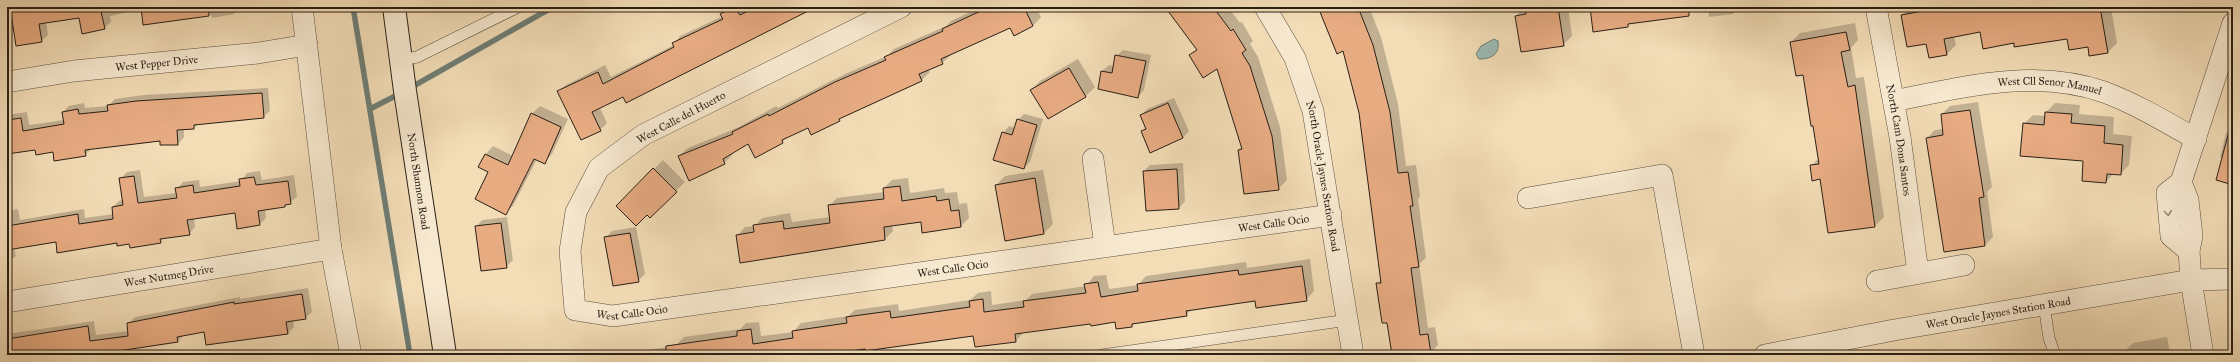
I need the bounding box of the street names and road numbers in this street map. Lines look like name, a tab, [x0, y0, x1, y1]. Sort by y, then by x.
street label: West Pepper Drive	[115, 53, 199, 74]
street label: West Cll Senor Manuel	[1997, 75, 2103, 98]
street label: North Cam Dona Santos	[1883, 83, 1914, 197]
street label: West Calle del Huerto	[635, 88, 728, 146]
street label: North Oracle Jaynes Station Road	[1303, 99, 1342, 253]
street label: North Shannon Road	[404, 132, 432, 231]
street label: West Calle Ocio	[1237, 212, 1310, 235]
street label: West Calle Ocio	[917, 257, 990, 280]
street label: West Nutmeg Drive	[123, 262, 215, 290]
street label: West Oracle Jaynes Station Road	[1925, 294, 2072, 332]
street label: West Calle Ocio	[596, 302, 669, 323]

